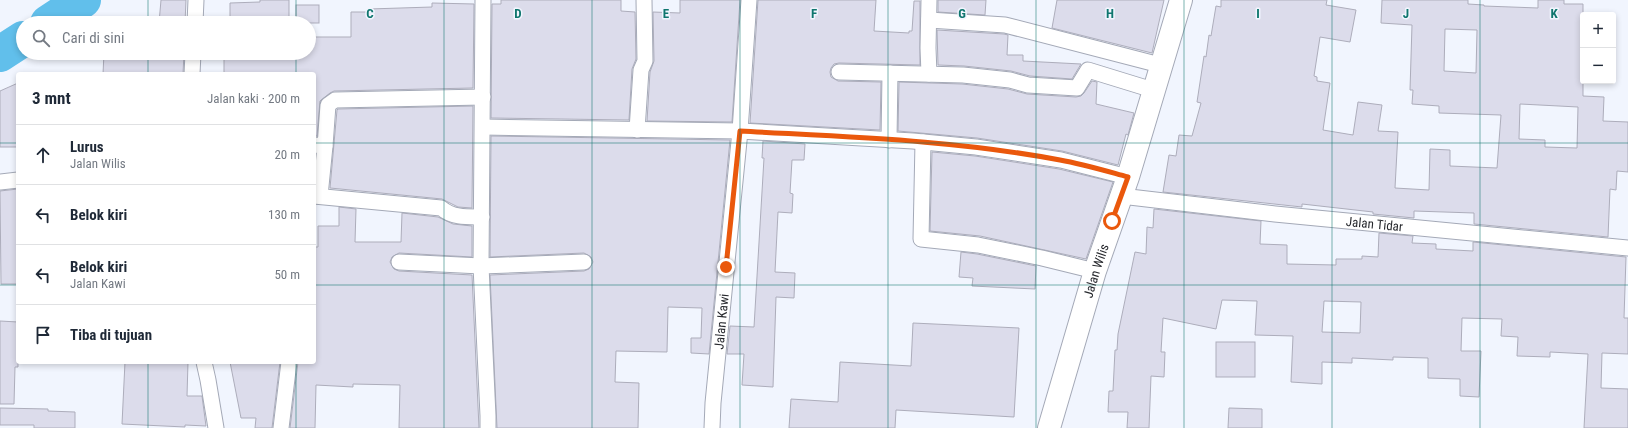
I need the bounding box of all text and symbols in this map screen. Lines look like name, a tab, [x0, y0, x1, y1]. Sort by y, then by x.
text: C	[366, 6, 374, 21]
text: D	[514, 6, 522, 21]
text: E	[663, 6, 670, 21]
text: F	[811, 6, 817, 21]
text: G	[958, 6, 966, 21]
text: H	[1106, 6, 1114, 21]
text: I	[1256, 6, 1260, 21]
text: J	[1403, 6, 1409, 21]
text: K	[1550, 6, 1558, 21]
map controls	[1580, 12, 1616, 84]
button: +	[1580, 12, 1616, 48]
search box	[16, 16, 316, 60]
icon: search	[30, 27, 52, 49]
text: Cari di sini	[62, 29, 124, 47]
button: −	[1580, 48, 1616, 84]
text: 3 mnt	[32, 88, 71, 108]
text: Jalan kaki · 200 m	[207, 91, 300, 106]
text: Lurus	[70, 138, 104, 156]
icon: ahead	[32, 144, 54, 166]
text: 20 m	[274, 147, 300, 162]
text: Jalan Wilis	[70, 156, 126, 171]
icon: left	[32, 204, 54, 226]
text: Belok kiri	[70, 206, 127, 224]
text: 130 m	[268, 207, 300, 222]
route start	[1103, 212, 1121, 230]
street label: Jalan Tidar	[1345, 213, 1404, 234]
street label: Jalan Wilis	[1080, 242, 1111, 300]
text: Belok kiri	[70, 258, 127, 276]
route end	[717, 258, 735, 276]
icon: left	[32, 264, 54, 286]
text: 50 m	[274, 267, 300, 282]
text: Jalan Kawi	[70, 276, 126, 291]
street label: Jalan Kawi	[711, 293, 731, 350]
icon: arrive	[32, 324, 54, 346]
text: Tiba di tujuan	[70, 326, 152, 344]

